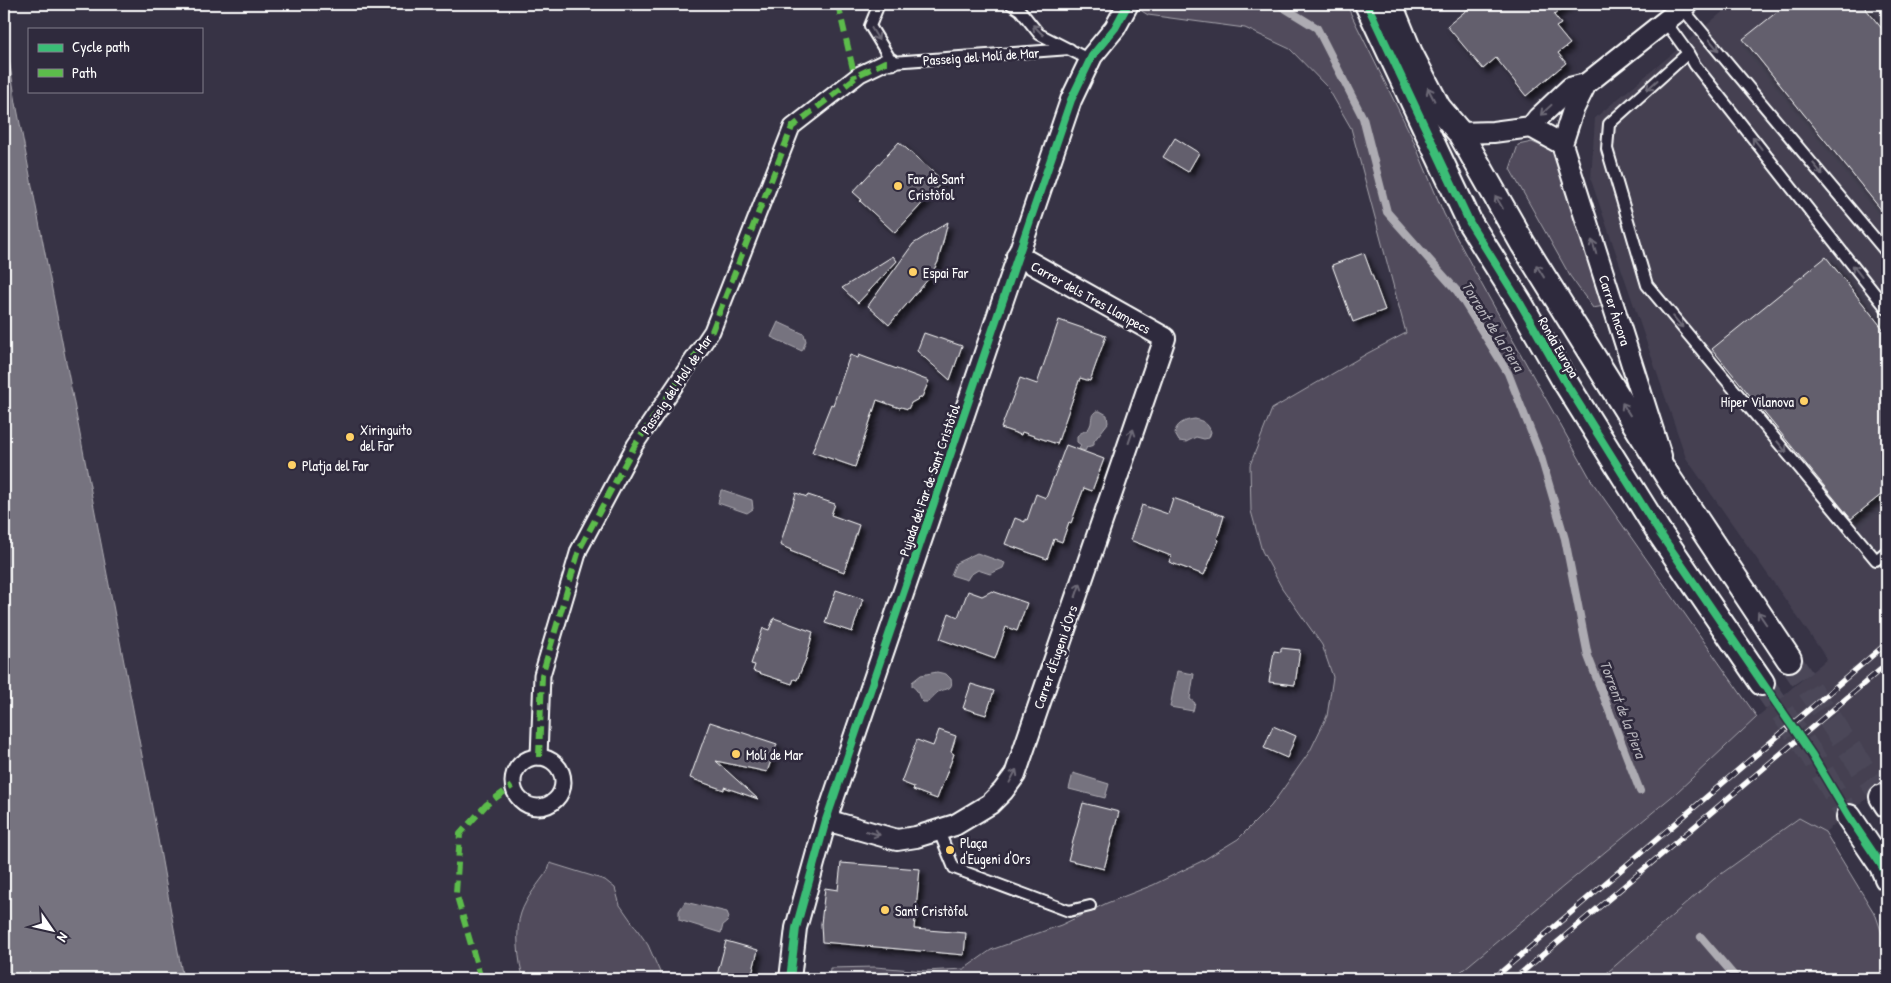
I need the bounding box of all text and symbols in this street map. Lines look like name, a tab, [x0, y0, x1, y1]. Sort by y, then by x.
one-way arrow	[1032, 24, 1044, 36]
one-way arrow	[870, 26, 880, 41]
legend	[28, 28, 202, 92]
text: Cycle path	[72, 36, 130, 57]
one-way arrow	[1708, 38, 1719, 51]
street label: Passeig del Molí de Mar	[922, 42, 1041, 71]
text: Path	[72, 62, 97, 83]
one-way arrow	[1646, 80, 1659, 91]
one-way arrow	[1426, 87, 1435, 102]
one-way arrow	[1540, 104, 1553, 116]
one-way arrow	[1751, 137, 1762, 150]
one-way arrow	[1813, 163, 1824, 176]
place label: Far de Sant Cristòfol	[907, 169, 965, 204]
marker: Far de Sant Cristòfol	[892, 180, 904, 192]
one-way arrow	[1494, 195, 1503, 210]
one-way arrow	[1589, 239, 1599, 255]
street label: Carrer dels Tres Llampecs	[1027, 256, 1154, 339]
place label: Espai Far	[923, 263, 969, 283]
one-way arrow	[1534, 264, 1544, 278]
one-way arrow	[1852, 265, 1863, 278]
marker: Espai Far	[907, 266, 919, 278]
street label: Carrer Àncora	[1595, 272, 1636, 348]
water label: Torrent de la Piera	[1457, 277, 1530, 377]
street label: Ronda Europa	[1533, 313, 1584, 382]
one-way arrow	[1673, 316, 1684, 329]
street label: Passeig del Molí de Mar	[636, 330, 718, 438]
place label: Hiper Vilanova	[1721, 392, 1795, 412]
marker: Hiper Vilanova	[1798, 395, 1810, 407]
street label: Pujada del Far de Sant Cristòfol	[894, 401, 965, 559]
one-way arrow	[1620, 402, 1630, 416]
place label: Xiringuito del Far	[360, 420, 412, 455]
one-way arrow	[1127, 429, 1136, 444]
marker: Xiringuito del Far	[344, 431, 356, 443]
one-way arrow	[1777, 441, 1788, 454]
place label: Platja del Far	[302, 456, 369, 476]
marker: Platja del Far	[286, 459, 298, 471]
one-way arrow	[1074, 582, 1084, 598]
street label: Carrer d'Eugeni d'Ors	[1028, 603, 1083, 712]
one-way arrow	[1757, 611, 1767, 625]
water label: Torrent de la Piera	[1595, 657, 1652, 763]
place label: Molí de Mar	[746, 745, 804, 764]
marker: Molí de Mar	[730, 748, 742, 760]
one-way arrow	[1008, 768, 1018, 783]
one-way arrow	[865, 829, 881, 839]
place label: Plaça d'Eugeni d'Ors	[960, 833, 1030, 869]
marker: Plaça d'Eugeni d'Ors	[944, 844, 956, 856]
place label: Sant Cristòfol	[895, 901, 968, 920]
marker: Sant Cristòfol	[879, 904, 891, 916]
north arrow	[28, 906, 78, 956]
text: N	[53, 929, 73, 946]

